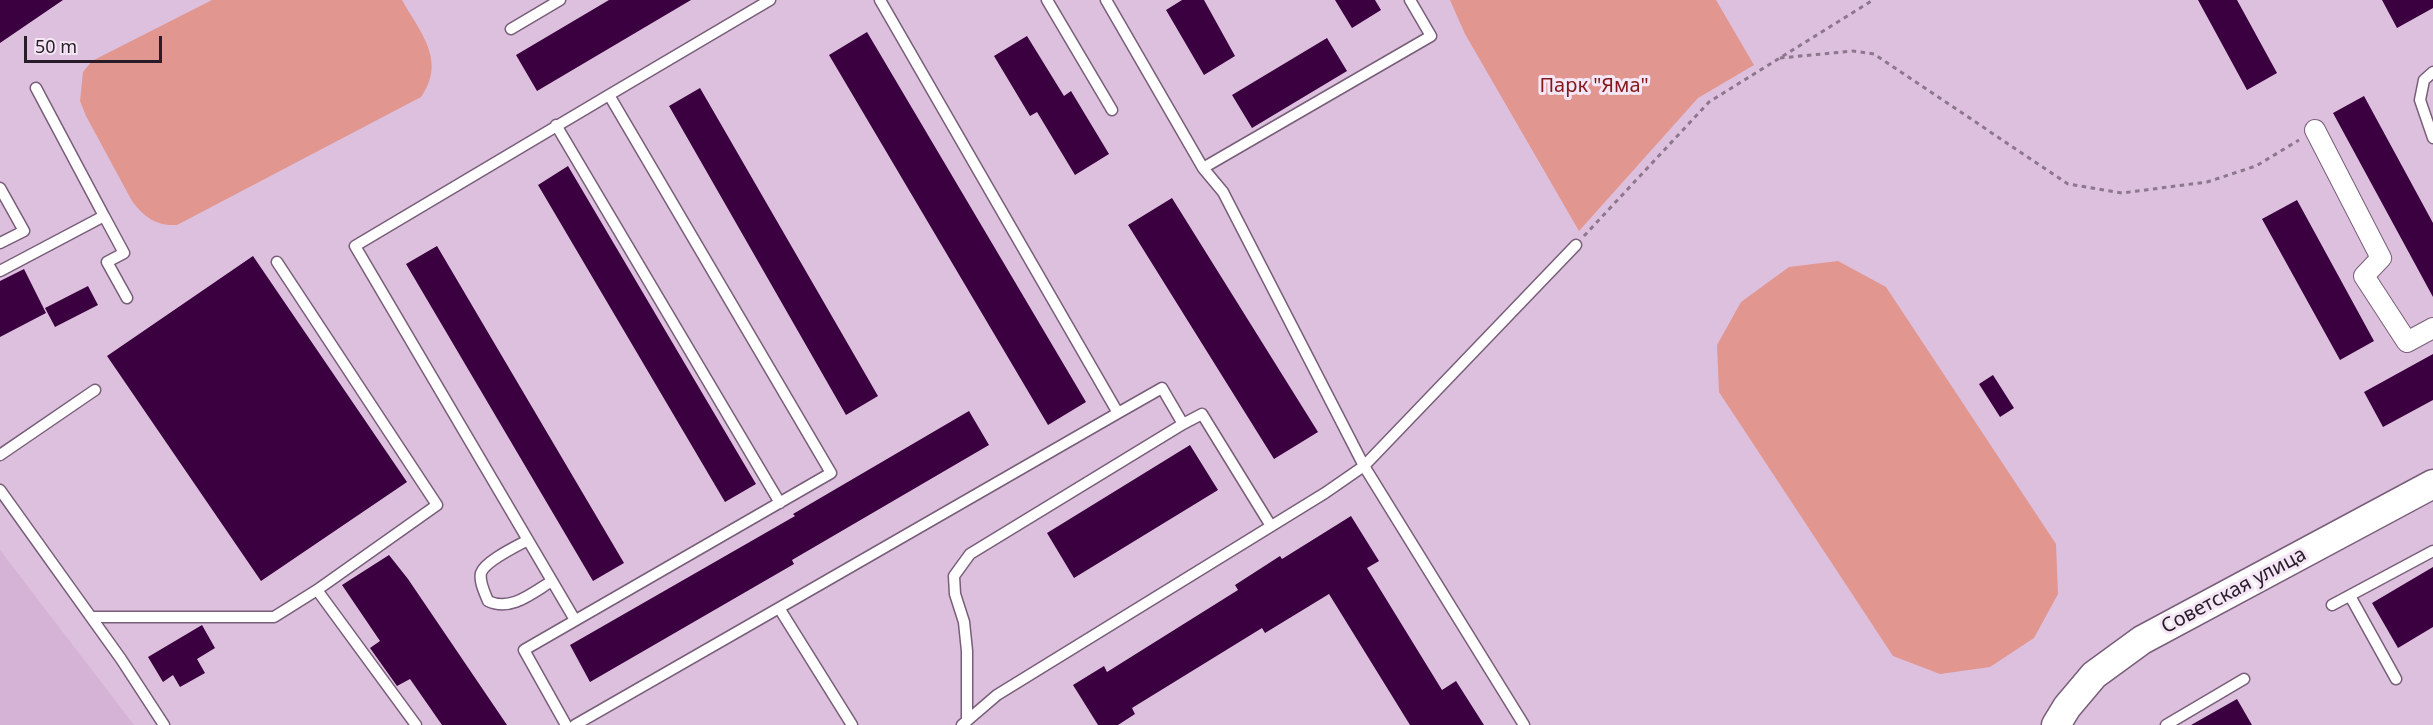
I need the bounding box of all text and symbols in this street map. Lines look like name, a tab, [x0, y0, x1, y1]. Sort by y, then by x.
scale bar	[27, 24, 165, 62]
text: 50 m	[35, 34, 77, 58]
park label: Парк "Яма"	[1539, 74, 1649, 98]
street label: Советская улица	[2158, 543, 2310, 639]

